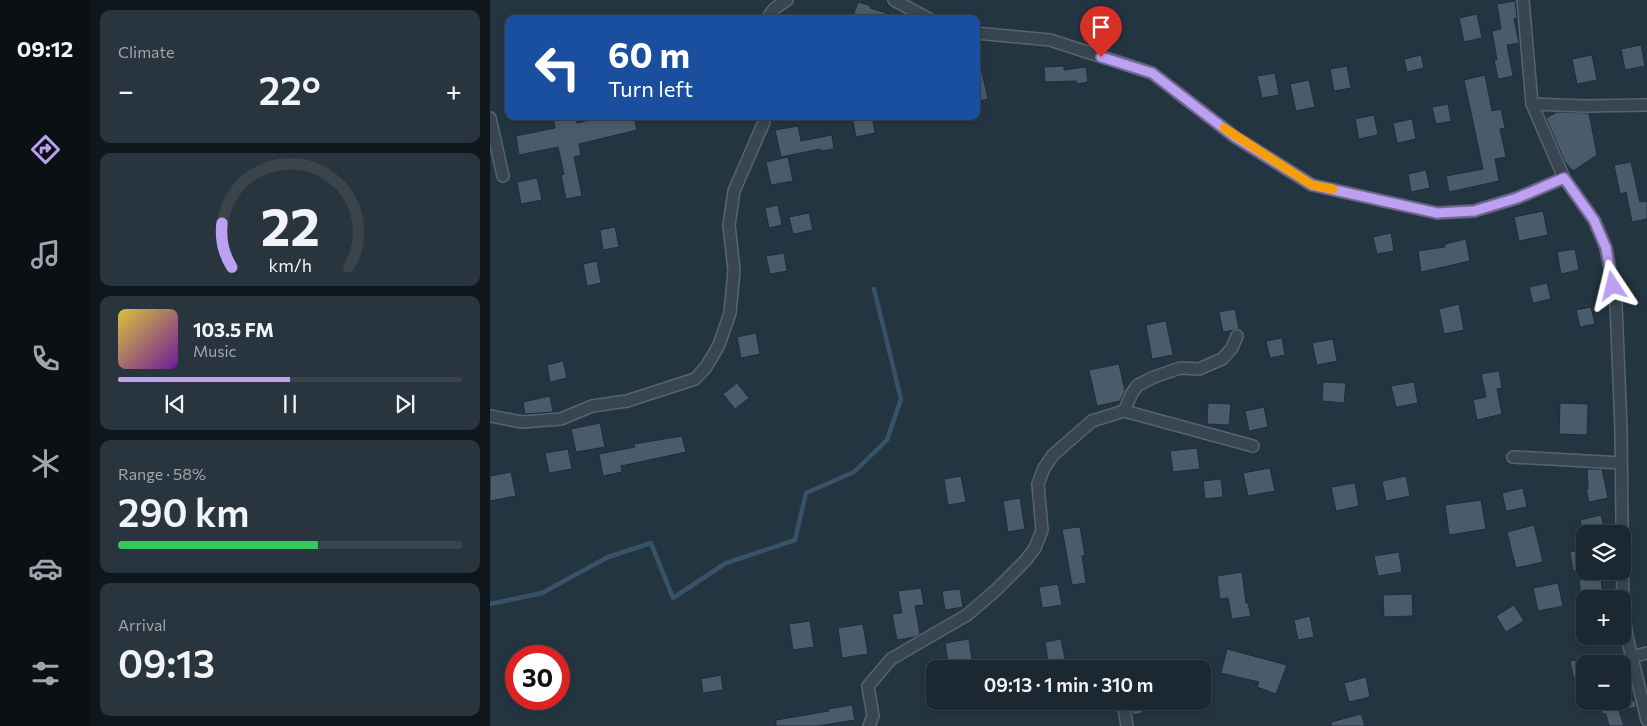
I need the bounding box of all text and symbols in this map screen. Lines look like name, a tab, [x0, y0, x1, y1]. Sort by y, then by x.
pin	[1080, 6, 1122, 57]
icon: arrive	[1087, 13, 1115, 41]
text: 60 m	[608, 32, 690, 75]
text: 09:12	[17, 35, 73, 62]
icon: left	[525, 35, 590, 100]
text: Climate	[118, 42, 174, 61]
text: 22°	[259, 66, 321, 113]
text: −	[118, 73, 134, 107]
text: +	[446, 73, 462, 107]
text: Turn left	[608, 75, 693, 102]
icon: directions	[28, 132, 63, 167]
text: 22	[260, 193, 320, 257]
icon: music	[28, 237, 63, 272]
text: km/h	[268, 254, 312, 276]
position arrow	[1586, 259, 1638, 311]
text: 103.5 FM	[193, 318, 274, 341]
icon: phone	[28, 341, 63, 376]
text: Music	[193, 341, 237, 360]
icon: previous	[161, 390, 189, 418]
icon: pause	[276, 390, 304, 418]
icon: next	[391, 390, 419, 418]
icon: climate	[28, 446, 63, 481]
text: Range · 58%	[118, 464, 206, 483]
text: 290 km	[118, 488, 249, 535]
map controls	[1576, 525, 1631, 710]
button: layers	[1576, 525, 1631, 580]
icon: car	[28, 551, 63, 586]
button: +	[1576, 590, 1631, 645]
text: Arrival	[118, 615, 166, 634]
text: 09:13	[118, 639, 215, 686]
speed limit sign: 30	[505, 645, 570, 710]
button: −	[1576, 655, 1631, 710]
icon: filters	[28, 656, 63, 691]
text: 09:13 · 1 min · 310 m	[984, 673, 1153, 696]

